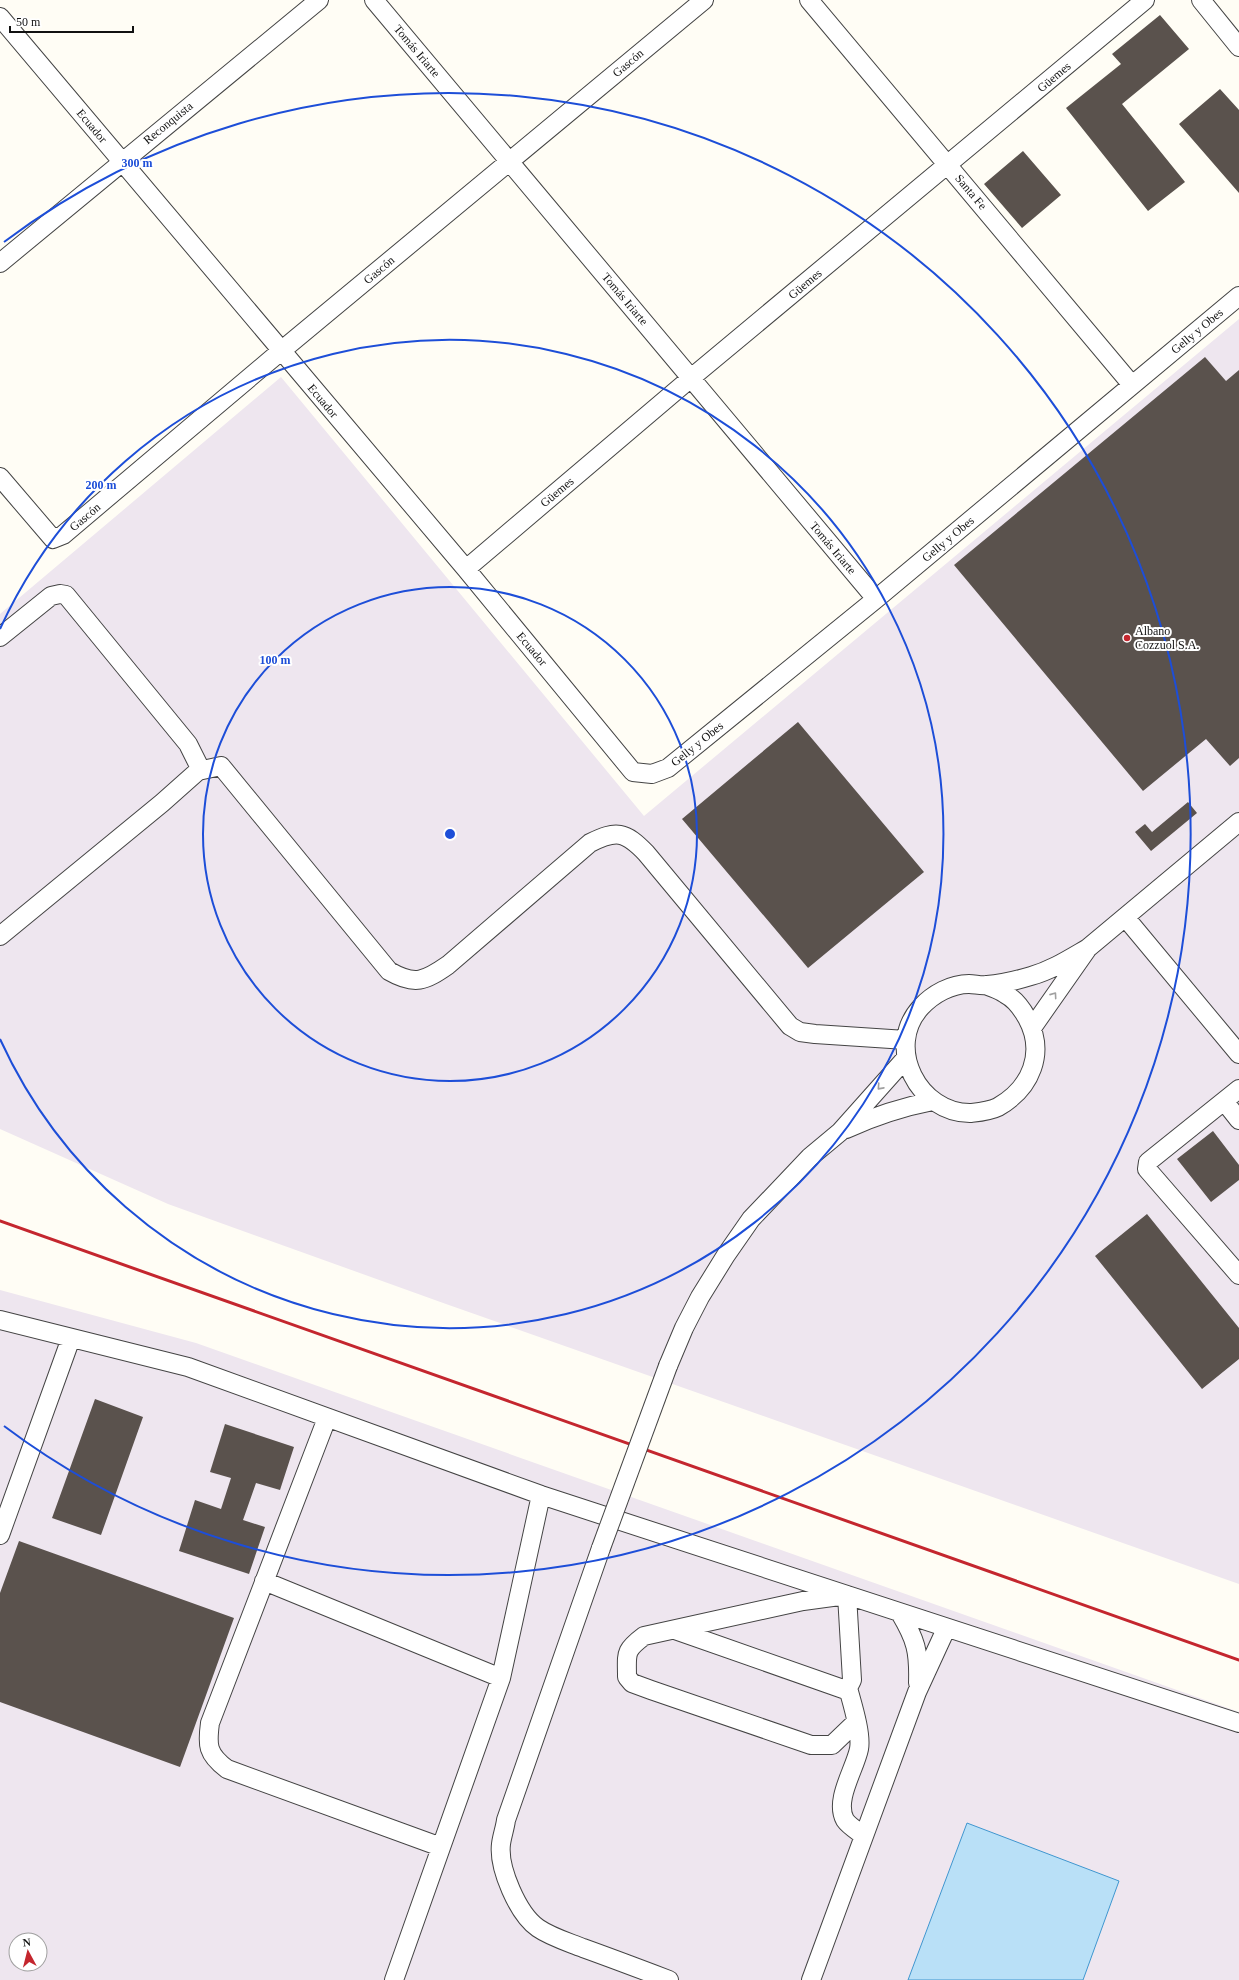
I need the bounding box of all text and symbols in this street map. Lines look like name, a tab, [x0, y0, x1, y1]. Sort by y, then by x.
scale bar	[10, 8, 133, 34]
text: 50 m	[16, 15, 41, 29]
street label: Tomás Iriarte	[391, 22, 443, 80]
street label: Gascón	[610, 46, 646, 80]
street label: Güemes	[1034, 59, 1074, 95]
street label: Reconquista	[141, 98, 196, 147]
street label: Ecuador	[74, 106, 110, 146]
text: 300 m	[122, 156, 153, 170]
street label: Santa Fe	[952, 172, 990, 212]
street label: Gascón	[361, 253, 397, 287]
street label: Güemes	[785, 266, 825, 302]
street label: Tomás Iriarte	[599, 270, 651, 328]
street label: Gelly y Obes	[1168, 305, 1226, 357]
street label: Ecuador	[305, 381, 341, 421]
street label: Güemes	[537, 474, 577, 510]
text: 200 m	[86, 478, 117, 492]
street label: Gascón	[67, 500, 103, 534]
street label: Gelly y Obes	[919, 513, 977, 565]
street label: Tomás Iriarte	[807, 519, 859, 577]
place label: Albano Cozzuol S.A.	[1135, 624, 1199, 652]
street label: Ecuador	[514, 629, 550, 669]
marker: Albano Cozzuol S.A.	[1122, 633, 1132, 643]
text: 100 m	[260, 653, 291, 667]
street label: Gelly y Obes	[668, 718, 726, 769]
centre of rings	[443, 827, 457, 841]
one-way arrow	[1049, 993, 1056, 1000]
one-way arrow	[878, 1082, 885, 1090]
north arrow	[8, 1932, 48, 1972]
text: N	[22, 1936, 32, 1949]

